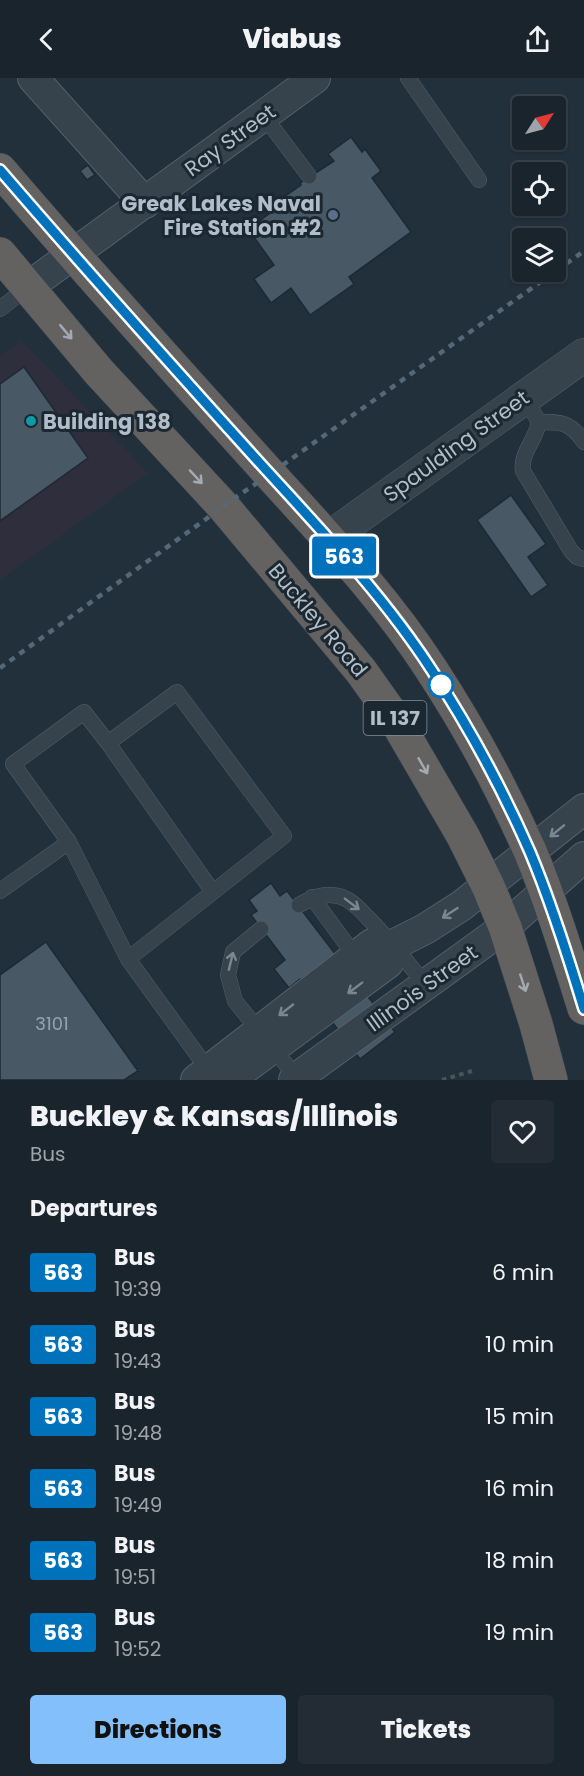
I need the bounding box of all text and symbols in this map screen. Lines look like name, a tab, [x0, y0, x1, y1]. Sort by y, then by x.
text: Viabus	[242, 20, 342, 57]
icon: back	[30, 23, 63, 56]
icon: share	[521, 23, 554, 56]
north arrow	[512, 96, 566, 150]
map controls	[512, 96, 566, 282]
street label: Ray Street	[179, 97, 281, 183]
button: locate	[512, 162, 566, 216]
place label: Greak Lakes Naval Fire Station #2	[121, 189, 321, 242]
marker: Greak Lakes Naval Fire Station #2	[326, 208, 340, 222]
button: layers	[512, 228, 566, 282]
one-way arrow	[59, 324, 72, 340]
street label: Spaulding Street	[377, 383, 535, 509]
place label: Building 138	[43, 407, 171, 436]
marker: Building 138	[24, 414, 38, 428]
one-way arrow	[189, 469, 203, 484]
line badge: 563	[310, 536, 379, 576]
text: 563	[324, 542, 364, 571]
street label: Buckley Road	[262, 557, 374, 683]
unlabelled marker	[428, 672, 454, 698]
road number: IL 137	[364, 701, 426, 735]
one-way arrow	[417, 757, 429, 774]
one-way arrow	[549, 824, 565, 837]
one-way arrow	[344, 897, 360, 910]
one-way arrow	[442, 908, 459, 920]
street label: Illinois Street	[361, 938, 483, 1038]
one-way arrow	[226, 952, 238, 971]
one-way arrow	[518, 973, 529, 992]
one-way arrow	[347, 982, 363, 994]
one-way arrow	[279, 1003, 295, 1016]
house number: 3101	[35, 1011, 69, 1036]
text: Buckley & Kansas/Illinois	[30, 1097, 398, 1136]
button: heart	[491, 1100, 554, 1163]
text: Bus	[30, 1140, 66, 1168]
text: Departures	[30, 1193, 158, 1224]
text: Bus	[114, 1242, 156, 1273]
text: 6 min	[492, 1257, 554, 1288]
text: 563	[43, 1258, 83, 1287]
text: 19:39	[114, 1275, 162, 1303]
text: Bus	[114, 1314, 156, 1345]
text: 10 min	[485, 1329, 554, 1360]
text: 563	[43, 1330, 83, 1359]
text: 19:43	[114, 1347, 162, 1375]
text: Bus	[114, 1386, 156, 1417]
text: 15 min	[485, 1401, 554, 1432]
text: 563	[43, 1402, 83, 1431]
text: 19:48	[114, 1419, 162, 1447]
text: Bus	[114, 1458, 156, 1489]
text: 16 min	[485, 1473, 554, 1504]
text: 563	[43, 1474, 83, 1503]
text: 19:49	[114, 1491, 162, 1519]
text: Bus	[114, 1530, 156, 1561]
text: 18 min	[485, 1545, 554, 1576]
text: 563	[43, 1546, 83, 1575]
text: 19:51	[114, 1563, 156, 1591]
text: Bus	[114, 1602, 156, 1633]
text: 19 min	[485, 1617, 554, 1648]
text: 563	[43, 1618, 83, 1647]
text: 19:52	[114, 1635, 161, 1663]
button: Directions	[30, 1695, 286, 1764]
button: Tickets	[298, 1695, 554, 1764]

